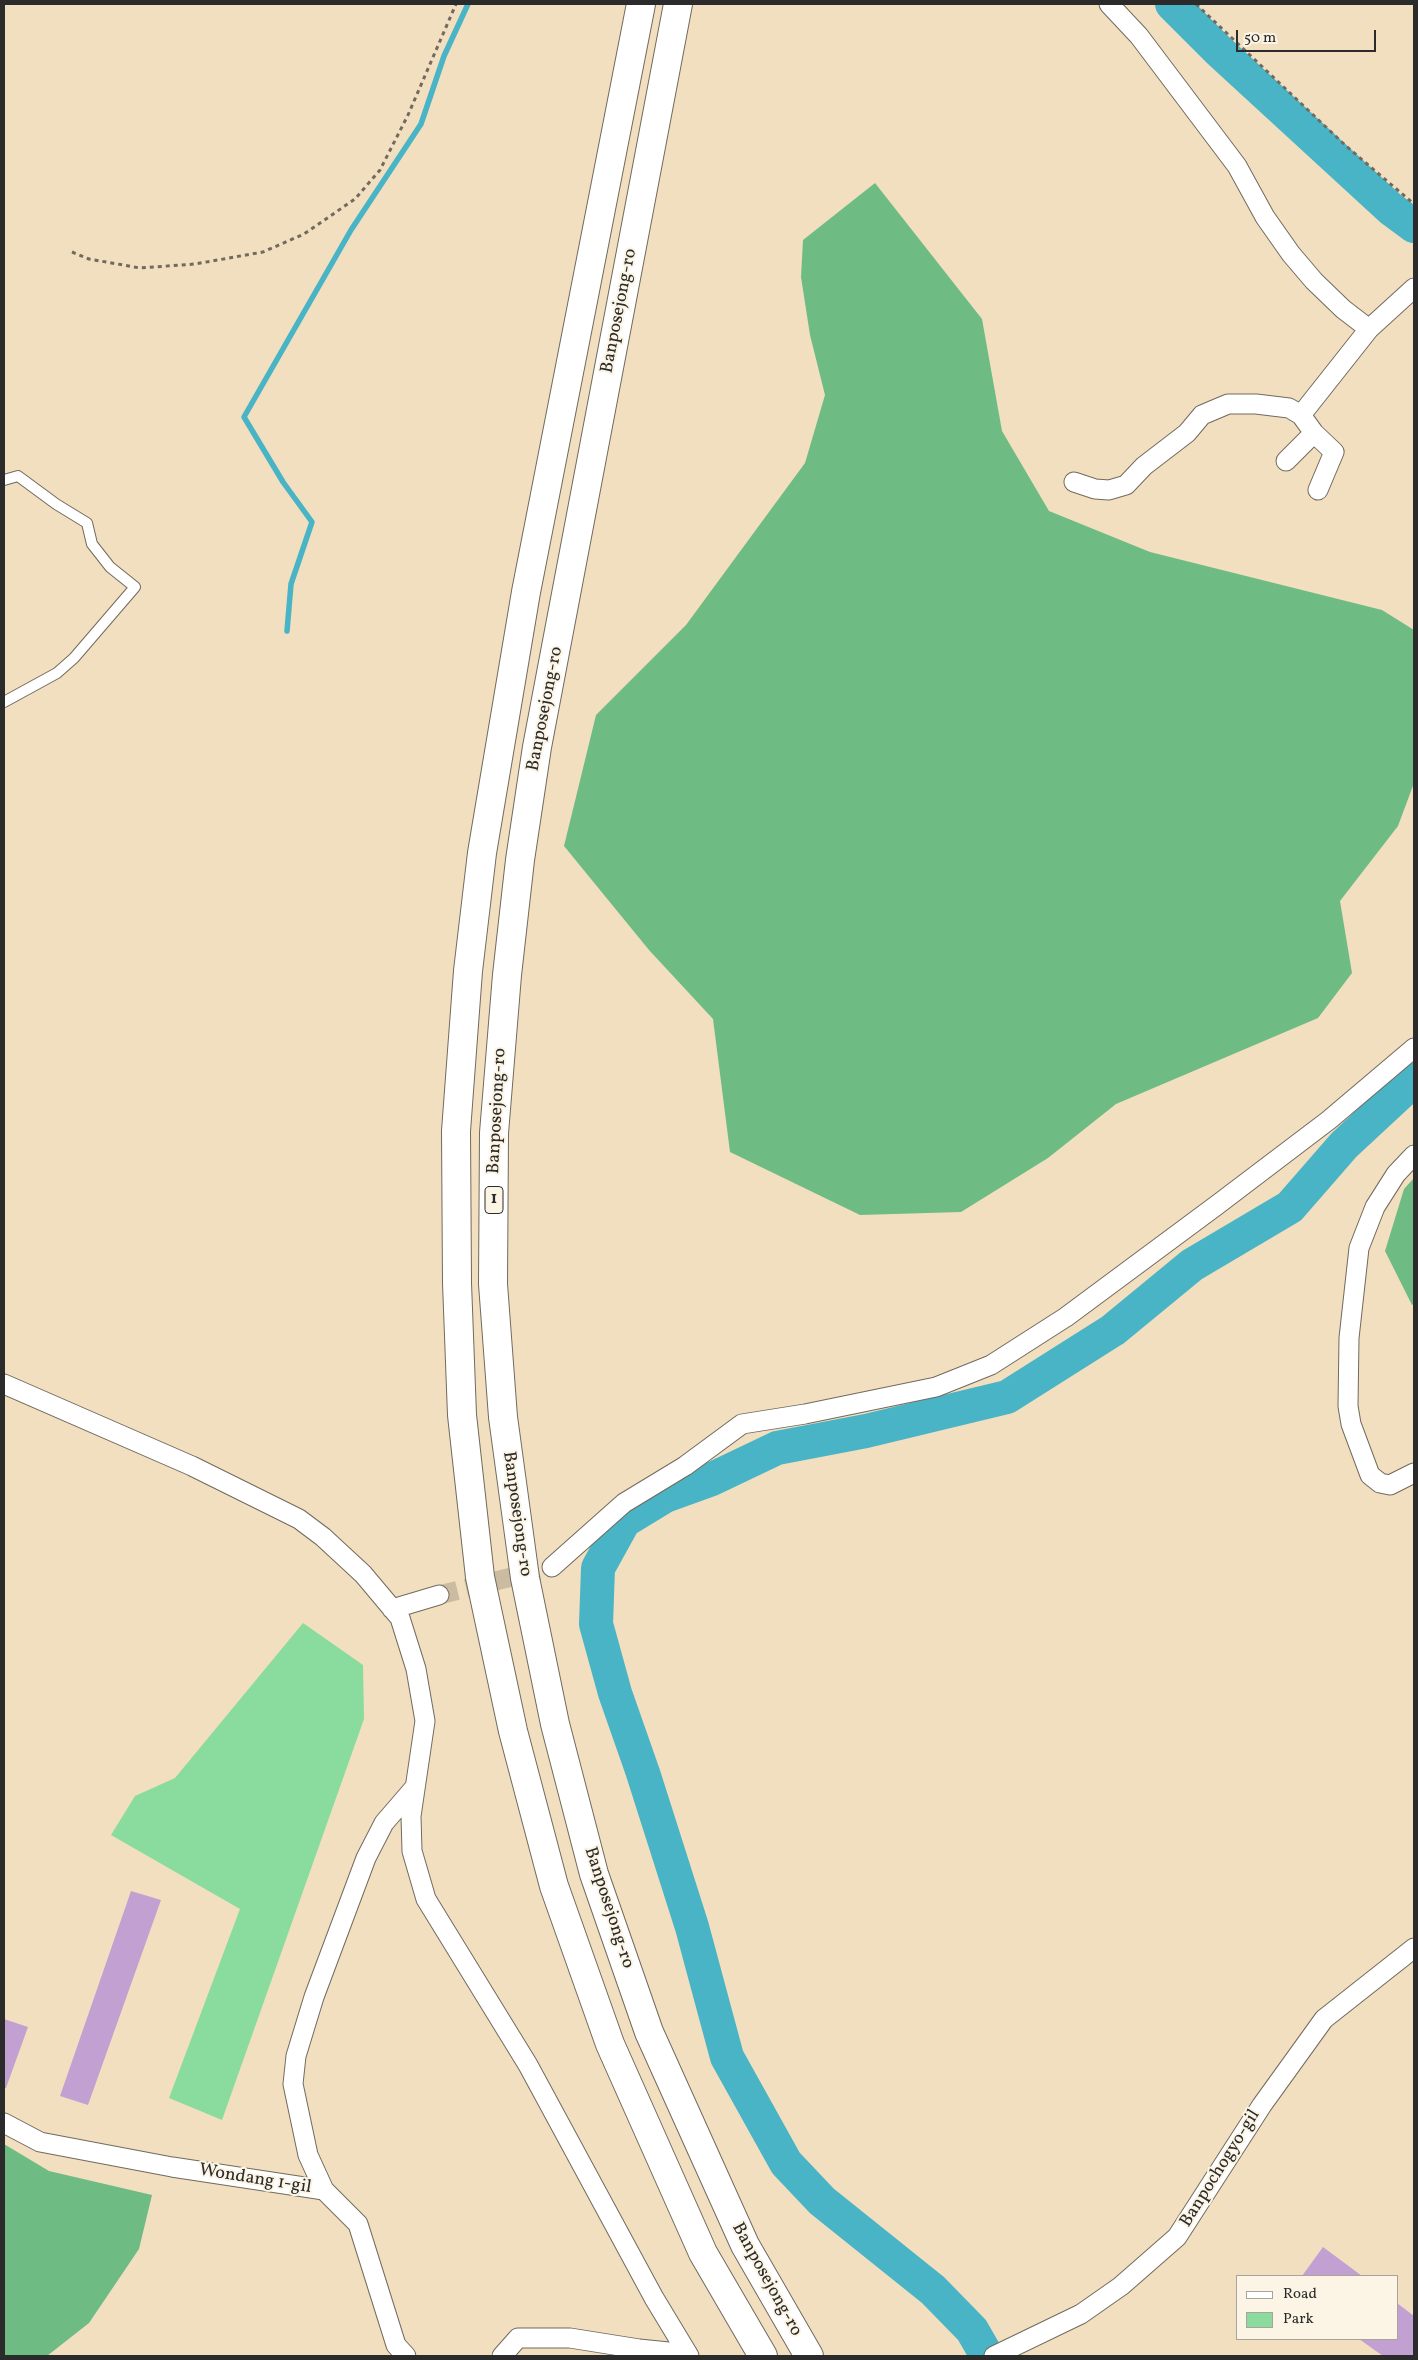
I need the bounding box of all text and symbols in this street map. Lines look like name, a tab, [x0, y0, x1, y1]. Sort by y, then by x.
scale bar	[1238, 20, 1378, 52]
text: 50 m	[1244, 28, 1276, 49]
street label: Banposejong-ro	[597, 247, 643, 375]
street label: Banposejong-ro	[523, 645, 569, 773]
street label: Banposejong-ro	[484, 1047, 512, 1175]
road number: 1	[485, 1186, 503, 1214]
street label: Banposejong-ro	[497, 1450, 535, 1578]
street label: Banposejong-ro	[578, 1845, 638, 1971]
street label: Banpochogyo-gil	[1176, 2106, 1266, 2232]
street label: Wondang 1-gil	[197, 2160, 313, 2200]
street label: Banposejong-ro	[726, 2220, 806, 2340]
legend	[1236, 2275, 1398, 2340]
text: Road	[1283, 2284, 1317, 2305]
text: Park	[1283, 2309, 1314, 2330]

